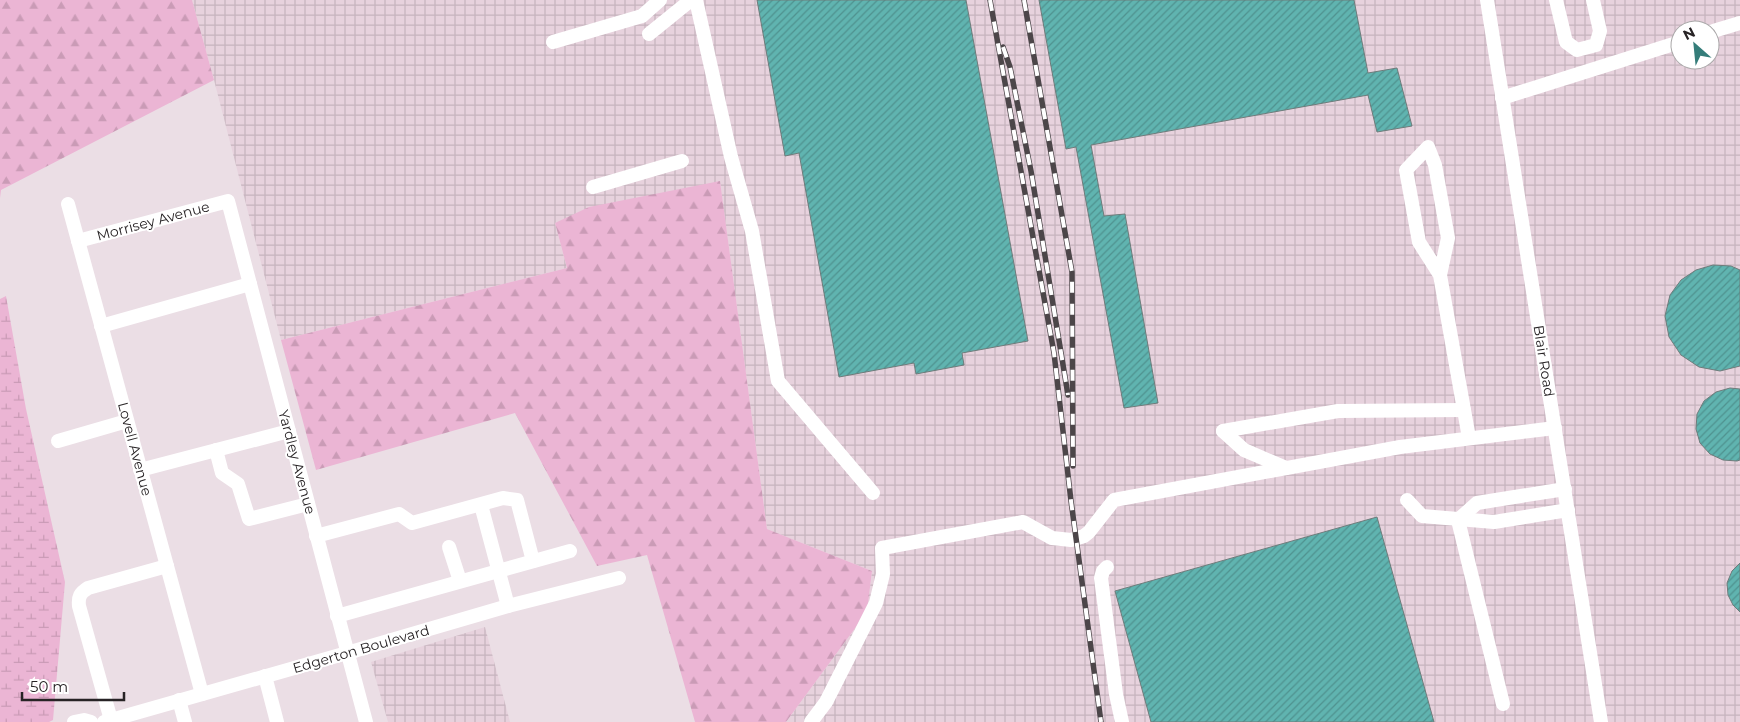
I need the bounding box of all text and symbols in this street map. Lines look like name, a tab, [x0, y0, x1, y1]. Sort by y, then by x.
north arrow	[1670, 20, 1720, 70]
text: N	[1680, 23, 1698, 44]
street label: Morrisey Avenue	[95, 197, 211, 245]
street label: Blair Road	[1529, 324, 1559, 398]
street label: Lovell Avenue	[114, 400, 156, 498]
street label: Yardley Avenue	[274, 408, 320, 516]
street label: Edgerton Boulevard	[291, 621, 431, 677]
scale bar	[22, 670, 125, 702]
text: 50 m	[30, 677, 68, 696]

